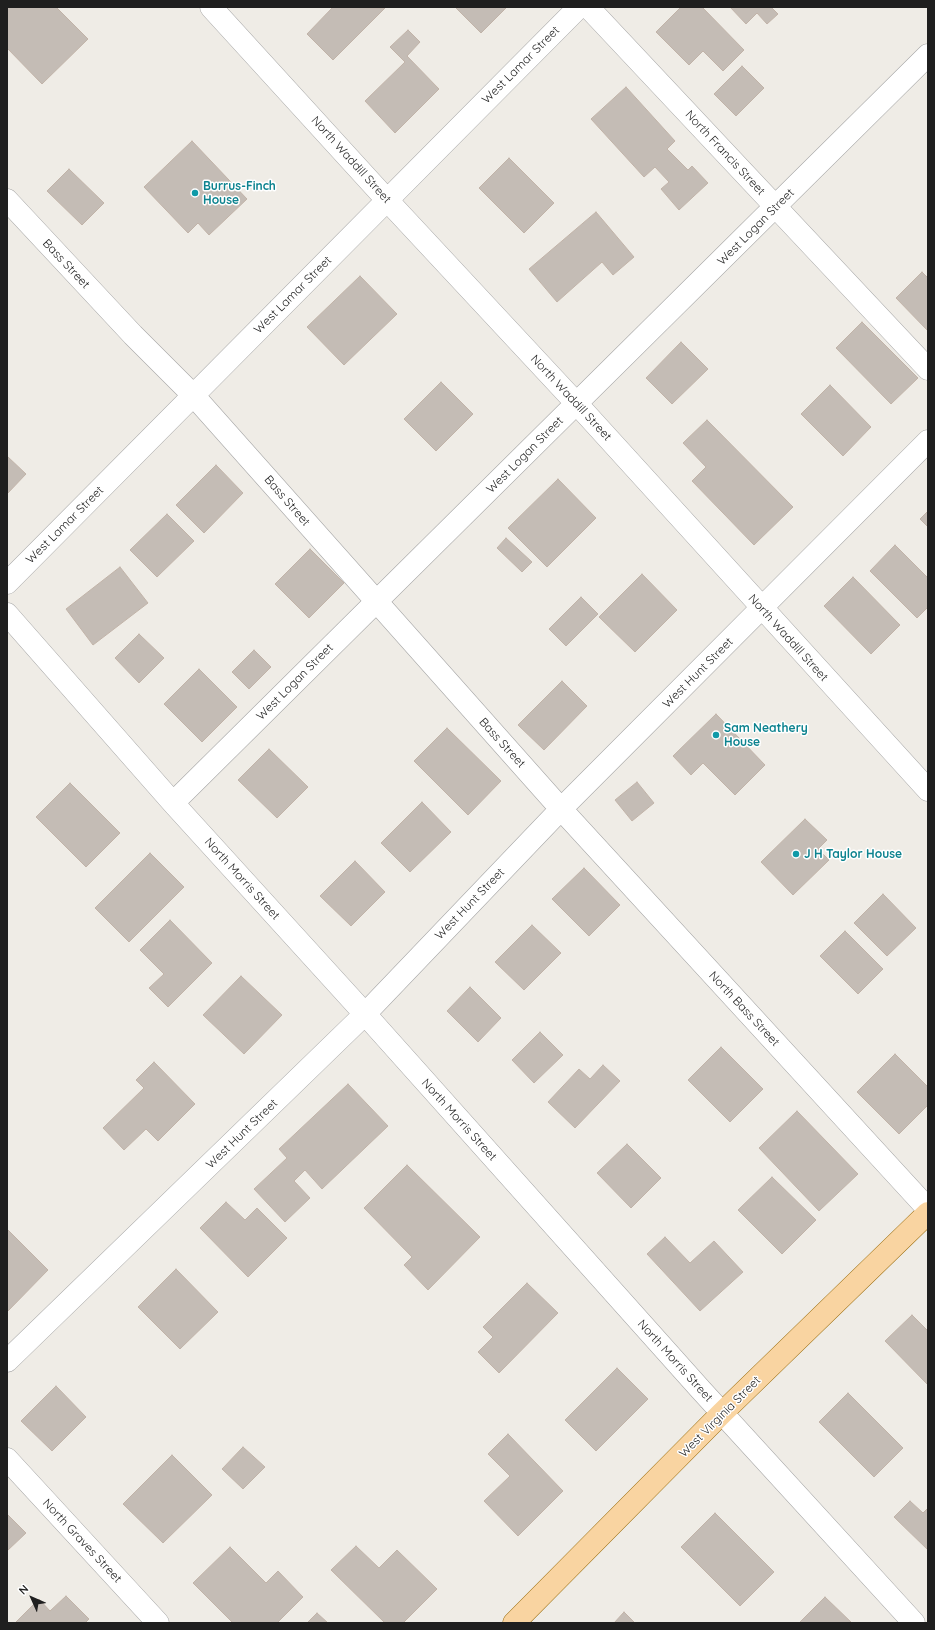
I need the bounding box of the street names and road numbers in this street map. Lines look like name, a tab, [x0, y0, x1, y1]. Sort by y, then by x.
street label: West Lamar Street	[479, 23, 563, 107]
street label: North Francis Street	[682, 108, 768, 198]
street label: North Waddill Street	[308, 113, 394, 207]
street label: West Logan Street	[715, 186, 797, 268]
street label: Bass Street	[39, 236, 93, 292]
street label: West Lamar Street	[251, 253, 335, 337]
street label: North Waddill Street	[527, 352, 615, 444]
street label: West Logan Street	[484, 414, 566, 496]
street label: Bass Street	[261, 473, 313, 529]
street label: West Lamar Street	[23, 483, 107, 567]
street label: North Waddill Street	[745, 591, 831, 685]
street label: West Hunt Street	[660, 635, 736, 711]
street label: West Logan Street	[254, 641, 336, 723]
street label: Bass Street	[476, 715, 528, 771]
street label: North Morris Street	[201, 835, 283, 923]
street label: West Hunt Street	[432, 865, 508, 943]
street label: North Bass Street	[706, 969, 782, 1049]
street label: North Morris Street	[418, 1076, 500, 1164]
street label: West Hunt Street	[203, 1096, 281, 1172]
street label: North Morris Street	[634, 1317, 716, 1405]
street label: West Virginia Street	[676, 1373, 764, 1461]
street label: North Graves Street	[39, 1496, 125, 1586]

